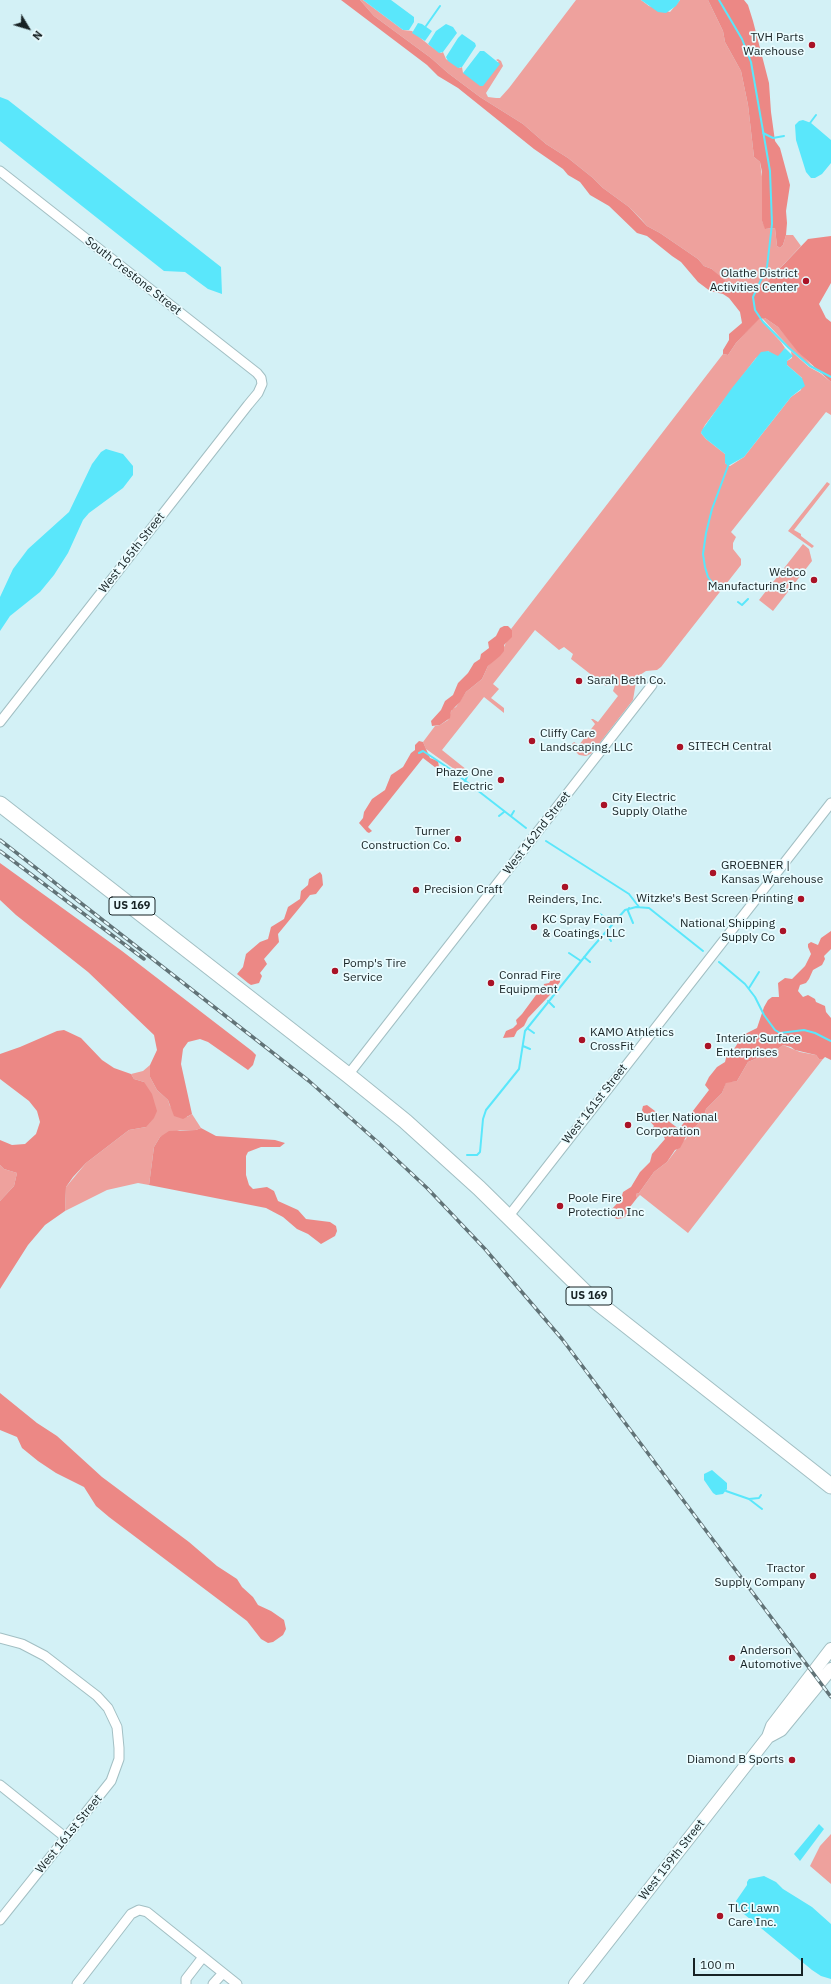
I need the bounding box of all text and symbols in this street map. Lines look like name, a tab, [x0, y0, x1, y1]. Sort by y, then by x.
north arrow	[8, 8, 48, 48]
text: N	[29, 28, 45, 43]
place label: TVH Parts Warehouse	[743, 31, 804, 59]
marker: TVH Parts Warehouse	[807, 40, 817, 50]
street label: South Crestone Street	[82, 234, 184, 318]
place label: Olathe District Activities Center	[710, 267, 798, 295]
marker: Olathe District Activities Center	[801, 276, 811, 286]
street label: West 165th Street	[96, 510, 168, 596]
place label: Webco Manufacturing Inc	[708, 566, 806, 594]
marker: Webco Manufacturing Inc	[809, 575, 819, 585]
place label: Sarah Beth Co.	[587, 674, 666, 688]
marker: Sarah Beth Co.	[574, 676, 584, 686]
place label: Cliffy Care Landscaping, LLC	[540, 727, 633, 755]
marker: Cliffy Care Landscaping, LLC	[527, 736, 537, 746]
place label: SITECH Central	[688, 740, 771, 754]
marker: SITECH Central	[675, 742, 685, 752]
place label: Phaze One Electric	[436, 766, 493, 794]
marker: Phaze One Electric	[496, 775, 506, 785]
street label: West 162nd Street	[500, 789, 574, 877]
place label: City Electric Supply Olathe	[612, 791, 687, 819]
marker: City Electric Supply Olathe	[599, 800, 609, 810]
place label: Turner Construction Co.	[361, 825, 450, 853]
marker: Turner Construction Co.	[453, 834, 463, 844]
place label: GROEBNER | Kansas Warehouse	[721, 859, 823, 887]
marker: GROEBNER | Kansas Warehouse	[708, 868, 718, 878]
marker: Reinders, Inc.	[560, 882, 570, 892]
place label: Precision Craft	[424, 883, 503, 897]
marker: Precision Craft	[411, 885, 421, 895]
place label: Witzke's Best Screen Printing	[636, 892, 793, 906]
place label: Reinders, Inc.	[528, 893, 602, 907]
marker: Witzke's Best Screen Printing	[796, 894, 806, 904]
road number: US 169	[109, 897, 155, 915]
place label: KC Spray Foam & Coatings, LLC	[542, 913, 625, 941]
place label: National Shipping Supply Co	[680, 917, 775, 945]
marker: KC Spray Foam & Coatings, LLC	[529, 922, 539, 932]
marker: National Shipping Supply Co	[778, 926, 788, 936]
place label: Pomp's Tire Service	[343, 957, 406, 985]
marker: Pomp's Tire Service	[330, 966, 340, 976]
place label: Conrad Fire Equipment	[499, 969, 561, 997]
marker: Conrad Fire Equipment	[486, 978, 496, 988]
place label: KAMO Athletics CrossFit	[590, 1026, 674, 1054]
place label: Interior Surface Enterprises	[716, 1032, 801, 1060]
marker: KAMO Athletics CrossFit	[577, 1035, 587, 1045]
marker: Interior Surface Enterprises	[703, 1041, 713, 1051]
street label: West 161st Street	[559, 1061, 631, 1147]
place label: Butler National Corporation	[636, 1111, 717, 1139]
marker: Butler National Corporation	[623, 1120, 633, 1130]
place label: Poole Fire Protection Inc	[568, 1192, 644, 1220]
marker: Poole Fire Protection Inc	[555, 1201, 565, 1211]
road number: US 169	[566, 1287, 612, 1305]
place label: Tractor Supply Company	[715, 1562, 805, 1590]
marker: Tractor Supply Company	[808, 1571, 818, 1581]
place label: Anderson Automotive	[740, 1644, 802, 1672]
marker: Anderson Automotive	[727, 1653, 737, 1663]
place label: Diamond B Sports	[687, 1753, 784, 1767]
marker: Diamond B Sports	[787, 1755, 797, 1765]
street label: West 161st Street	[33, 1792, 105, 1876]
street label: West 159th Street	[636, 1817, 708, 1903]
place label: TLC Lawn Care Inc.	[728, 1902, 779, 1930]
marker: TLC Lawn Care Inc.	[715, 1911, 725, 1921]
scale bar	[695, 1950, 805, 1976]
text: 100 m	[700, 1957, 735, 1972]

